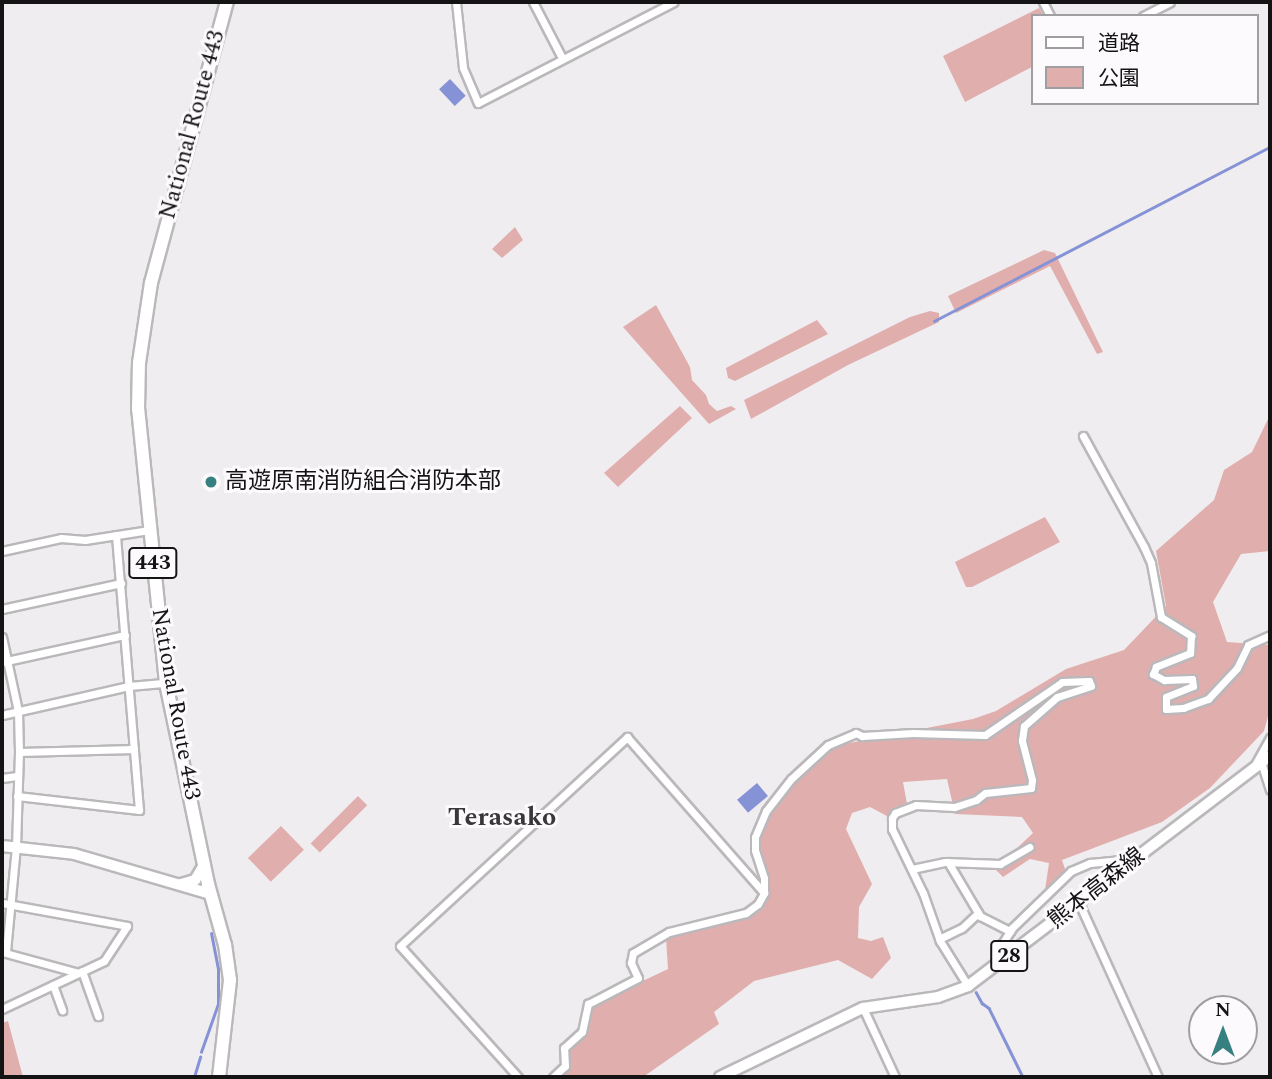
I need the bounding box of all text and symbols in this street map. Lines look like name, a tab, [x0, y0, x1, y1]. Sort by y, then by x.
legend	[1030, 14, 1258, 105]
street label: National Route 443	[155, 28, 231, 222]
text: 道路	[1098, 28, 1140, 60]
text: 公園	[1098, 63, 1140, 95]
place label: 高遊原南消防組合消防本部	[225, 468, 501, 496]
marker: 高遊原南消防組合消防本部	[203, 474, 219, 490]
road number: 443	[127, 546, 179, 580]
street label: National Route 443	[145, 606, 205, 802]
district label: Terasako	[448, 802, 556, 834]
street label: 熊本高森線	[1043, 843, 1151, 935]
road number: 28	[990, 939, 1028, 974]
north arrow	[1188, 995, 1258, 1065]
text: N	[1215, 996, 1231, 1025]

